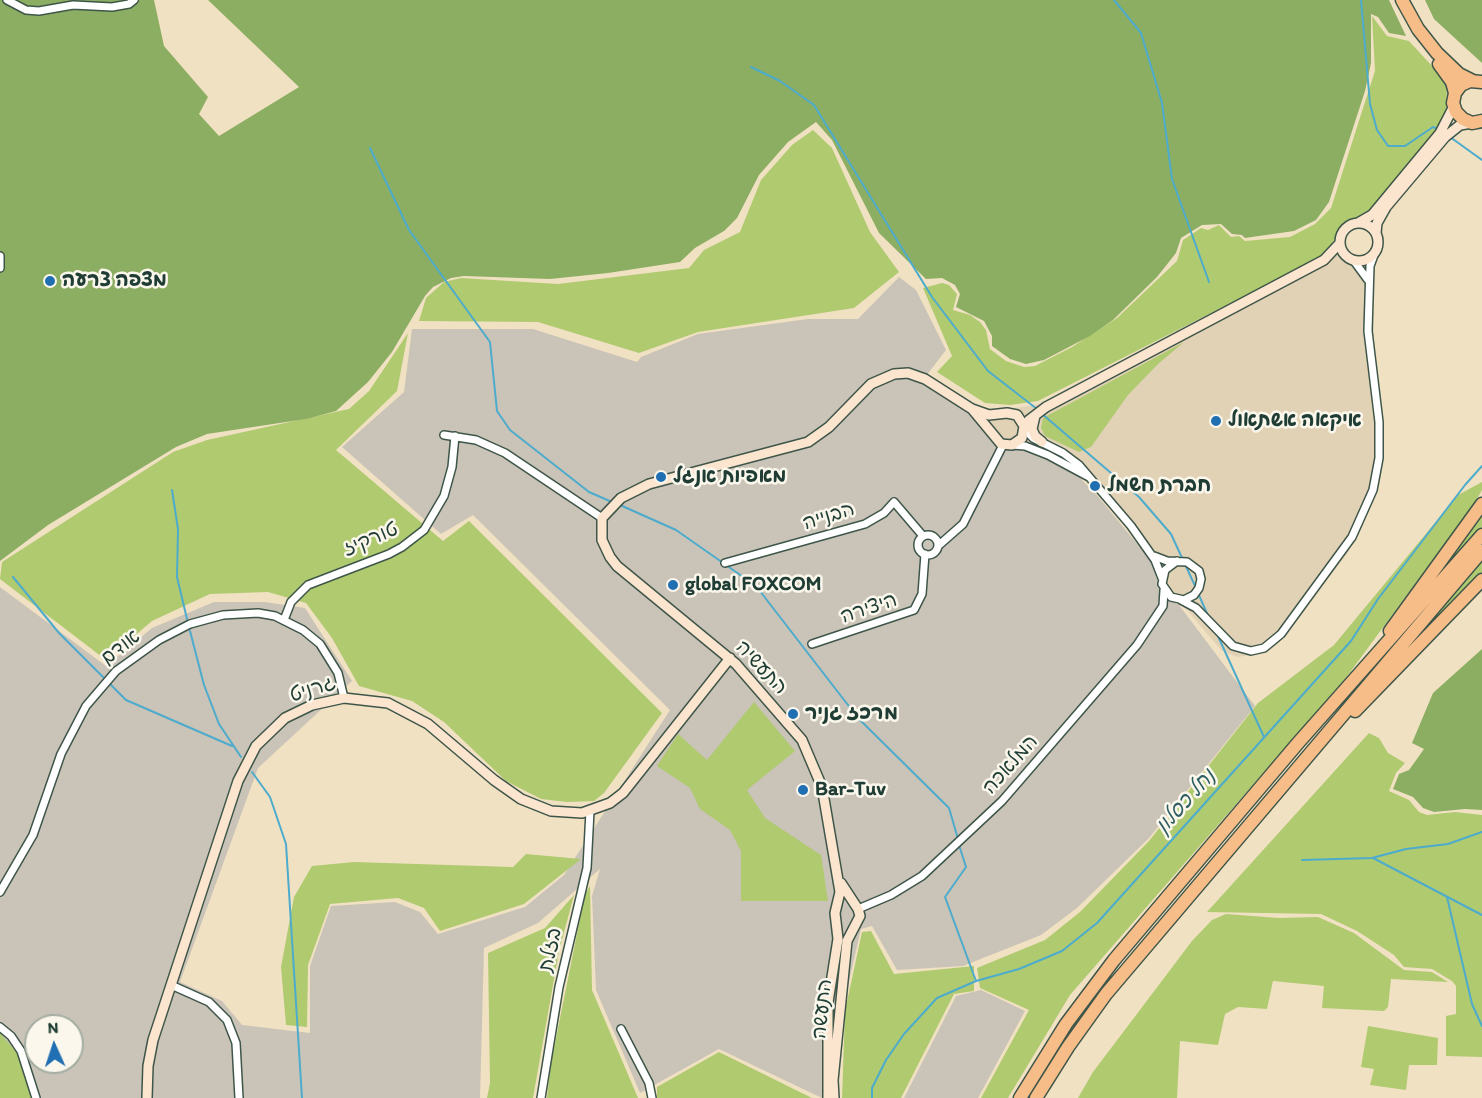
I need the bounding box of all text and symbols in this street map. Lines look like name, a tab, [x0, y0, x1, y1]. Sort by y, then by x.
place label: מצפה צרעה	[62, 269, 167, 293]
marker: מצפה צרעה	[43, 274, 57, 288]
place label: איקאה אשתאול	[1228, 409, 1362, 433]
marker: איקאה אשתאול	[1209, 414, 1223, 428]
place label: מאפיות אנגל	[673, 465, 786, 489]
marker: מאפיות אנגל	[654, 470, 668, 484]
place label: חברת חשמל	[1107, 474, 1211, 498]
marker: חברת חשמל	[1088, 479, 1102, 493]
street label: הבנייה	[800, 498, 858, 536]
street label: טורקיז	[340, 518, 402, 562]
place label: global FOXCOM	[685, 573, 821, 597]
marker: global FOXCOM	[666, 578, 680, 592]
street label: היצירה	[838, 589, 900, 629]
street label: אודם	[97, 625, 145, 671]
street label: התעשיה	[730, 636, 792, 700]
street label: גרניט	[287, 672, 339, 708]
place label: מרכז גניר	[805, 702, 898, 726]
marker: מרכז גניר	[786, 707, 800, 721]
street label: המלאכה	[978, 730, 1044, 800]
water label: נחל כסלון	[1151, 765, 1221, 839]
place label: Bar-Tuv	[815, 778, 886, 802]
marker: Bar-Tuv	[796, 783, 810, 797]
street label: בזלת	[534, 926, 568, 974]
street label: התעשה	[808, 978, 838, 1040]
north arrow	[24, 1014, 84, 1074]
text: N	[47, 1018, 59, 1037]

